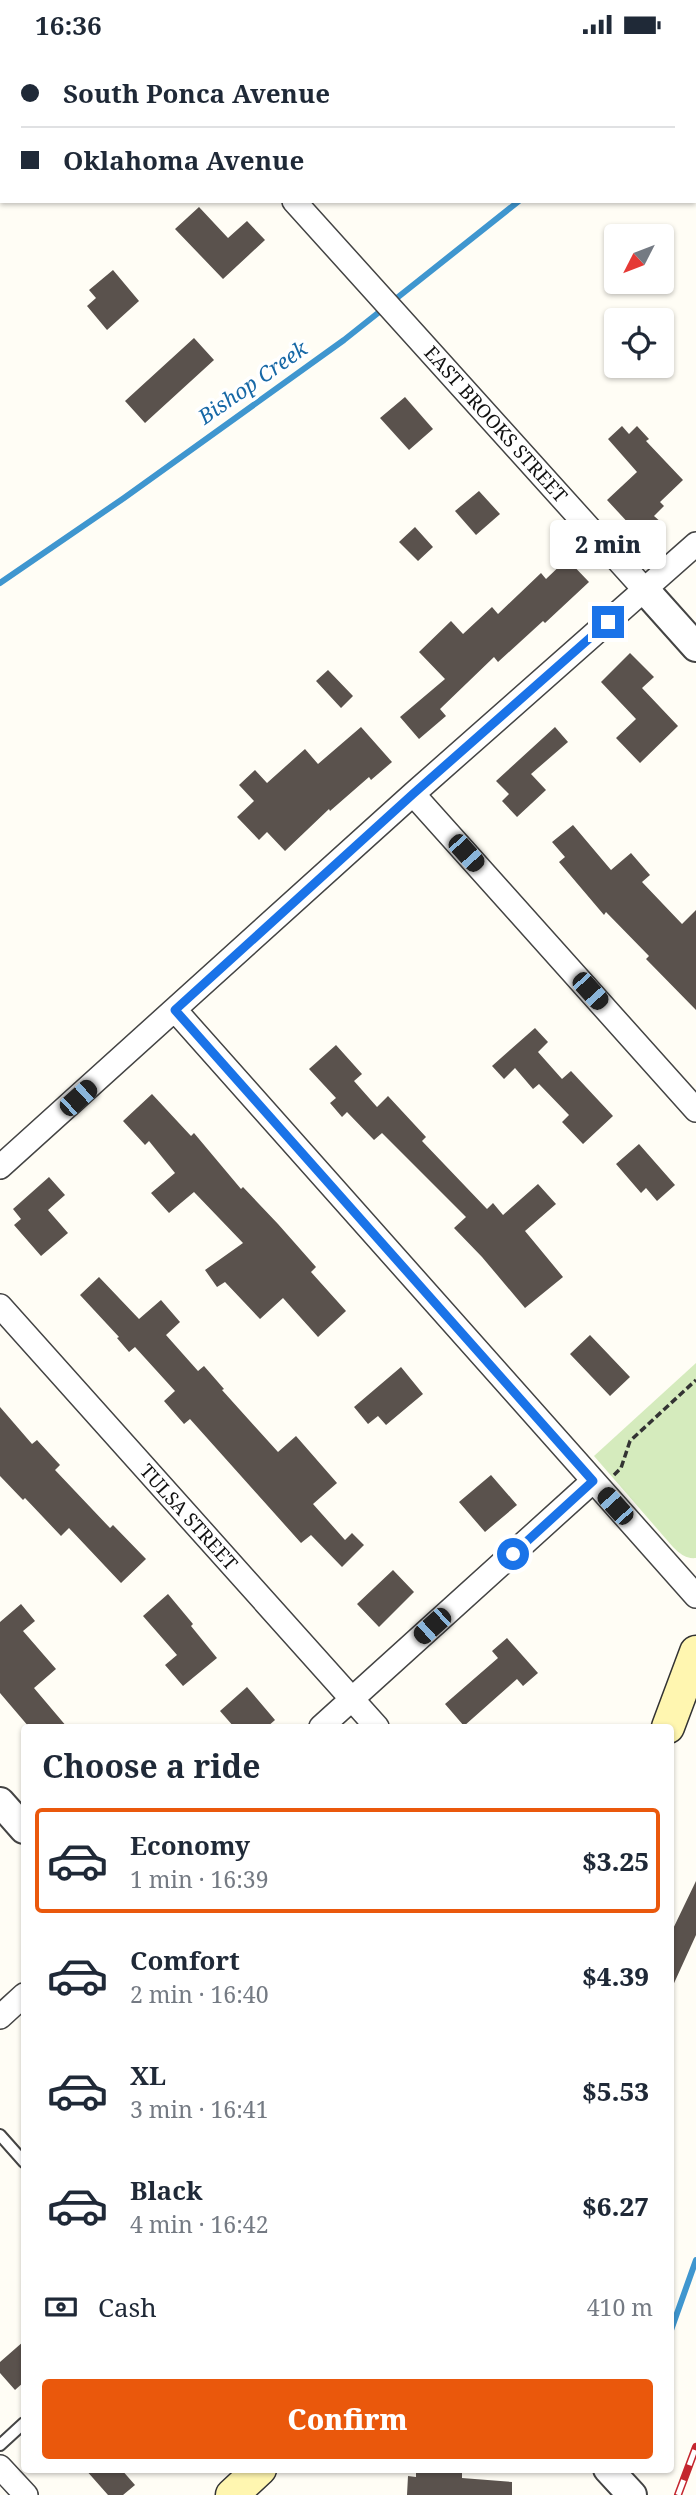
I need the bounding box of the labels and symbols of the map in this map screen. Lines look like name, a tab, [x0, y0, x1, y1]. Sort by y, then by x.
north arrow	[604, 224, 674, 294]
water label: Bishop Creek	[191, 334, 313, 431]
street label: EAST BROOKS STREET	[419, 340, 574, 508]
callout: 2 min	[550, 521, 666, 569]
route end	[592, 606, 624, 638]
car	[445, 830, 488, 876]
car	[569, 968, 612, 1014]
car	[56, 1076, 101, 1120]
street label: TULSA STREET	[134, 1458, 244, 1576]
car	[594, 1483, 637, 1529]
route start	[497, 1538, 529, 1570]
car	[410, 1604, 455, 1648]

